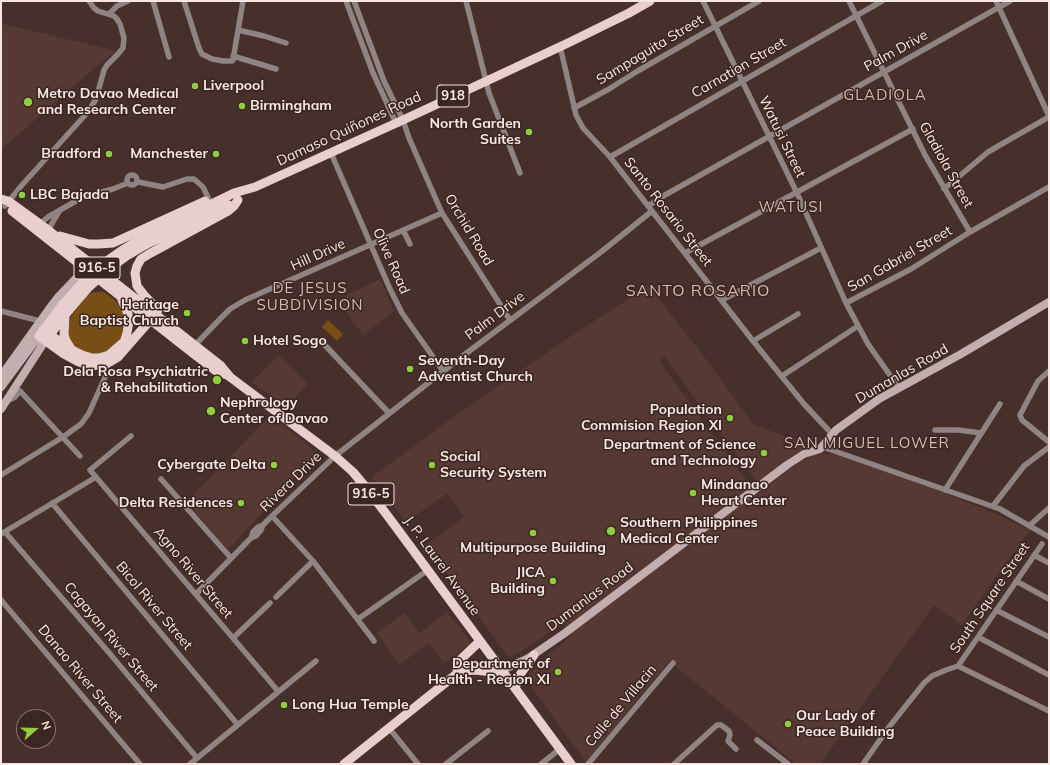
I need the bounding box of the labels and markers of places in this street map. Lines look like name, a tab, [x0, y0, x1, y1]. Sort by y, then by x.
place label: Liverpool	[203, 78, 264, 94]
marker: Liverpool	[190, 81, 200, 91]
place label: Metro Davao Medical and Research Center	[37, 86, 179, 118]
marker: Metro Davao Medical and Research Center	[22, 96, 34, 108]
place label: Birmingham	[250, 98, 332, 114]
marker: Birmingham	[237, 101, 247, 111]
place label: North Garden Suites	[429, 116, 521, 148]
marker: North Garden Suites	[524, 127, 534, 137]
place label: Bradford	[41, 146, 101, 162]
place label: Manchester	[130, 146, 208, 162]
marker: Bradford	[104, 149, 114, 159]
marker: Manchester	[211, 149, 221, 159]
place label: LBC Bajada	[30, 187, 109, 203]
marker: LBC Bajada	[17, 190, 27, 200]
place label: Heritage Baptist Church	[80, 297, 179, 330]
marker: Heritage Baptist Church	[182, 308, 192, 318]
place label: Hotel Sogo	[253, 333, 327, 349]
marker: Hotel Sogo	[240, 336, 250, 346]
place label: Seventh-Day Adventist Church	[418, 353, 533, 386]
place label: Dela Rosa Psychiatric & Rehabilitation	[63, 364, 208, 396]
marker: Seventh-Day Adventist Church	[405, 364, 415, 374]
marker: Dela Rosa Psychiatric & Rehabilitation	[211, 374, 223, 386]
place label: Nephrology Center of Davao	[220, 395, 328, 428]
place label: Population Commision Region XI	[581, 402, 722, 434]
marker: Nephrology Center of Davao	[205, 405, 217, 417]
marker: Population Commision Region XI	[725, 413, 735, 423]
place label: Department of Science and Technology	[604, 437, 756, 470]
marker: Department of Science and Technology	[759, 448, 769, 458]
place label: Social Security System	[440, 449, 547, 482]
place label: Cybergate Delta	[157, 457, 266, 473]
marker: Cybergate Delta	[269, 460, 279, 470]
marker: Social Security System	[427, 460, 437, 470]
place label: Mindanao Heart Center	[701, 477, 787, 510]
marker: Mindanao Heart Center	[688, 488, 698, 498]
place label: Delta Residences	[119, 495, 233, 511]
marker: Delta Residences	[236, 498, 246, 508]
place label: Southern Philippines Medical Center	[620, 515, 758, 548]
marker: Southern Philippines Medical Center	[605, 525, 617, 537]
marker: Multipurpose Building	[528, 528, 538, 538]
place label: Multipurpose Building	[460, 540, 606, 556]
place label: JICA Building	[490, 565, 545, 598]
marker: JICA Building	[548, 576, 558, 586]
place label: Department of Health - Region XI	[428, 656, 550, 688]
marker: Department of Health - Region XI	[553, 667, 563, 677]
place label: Long Hua Temple	[292, 697, 409, 713]
marker: Long Hua Temple	[279, 700, 289, 710]
place label: Our Lady of Peace Building	[796, 708, 895, 740]
marker: Our Lady of Peace Building	[783, 719, 793, 729]

